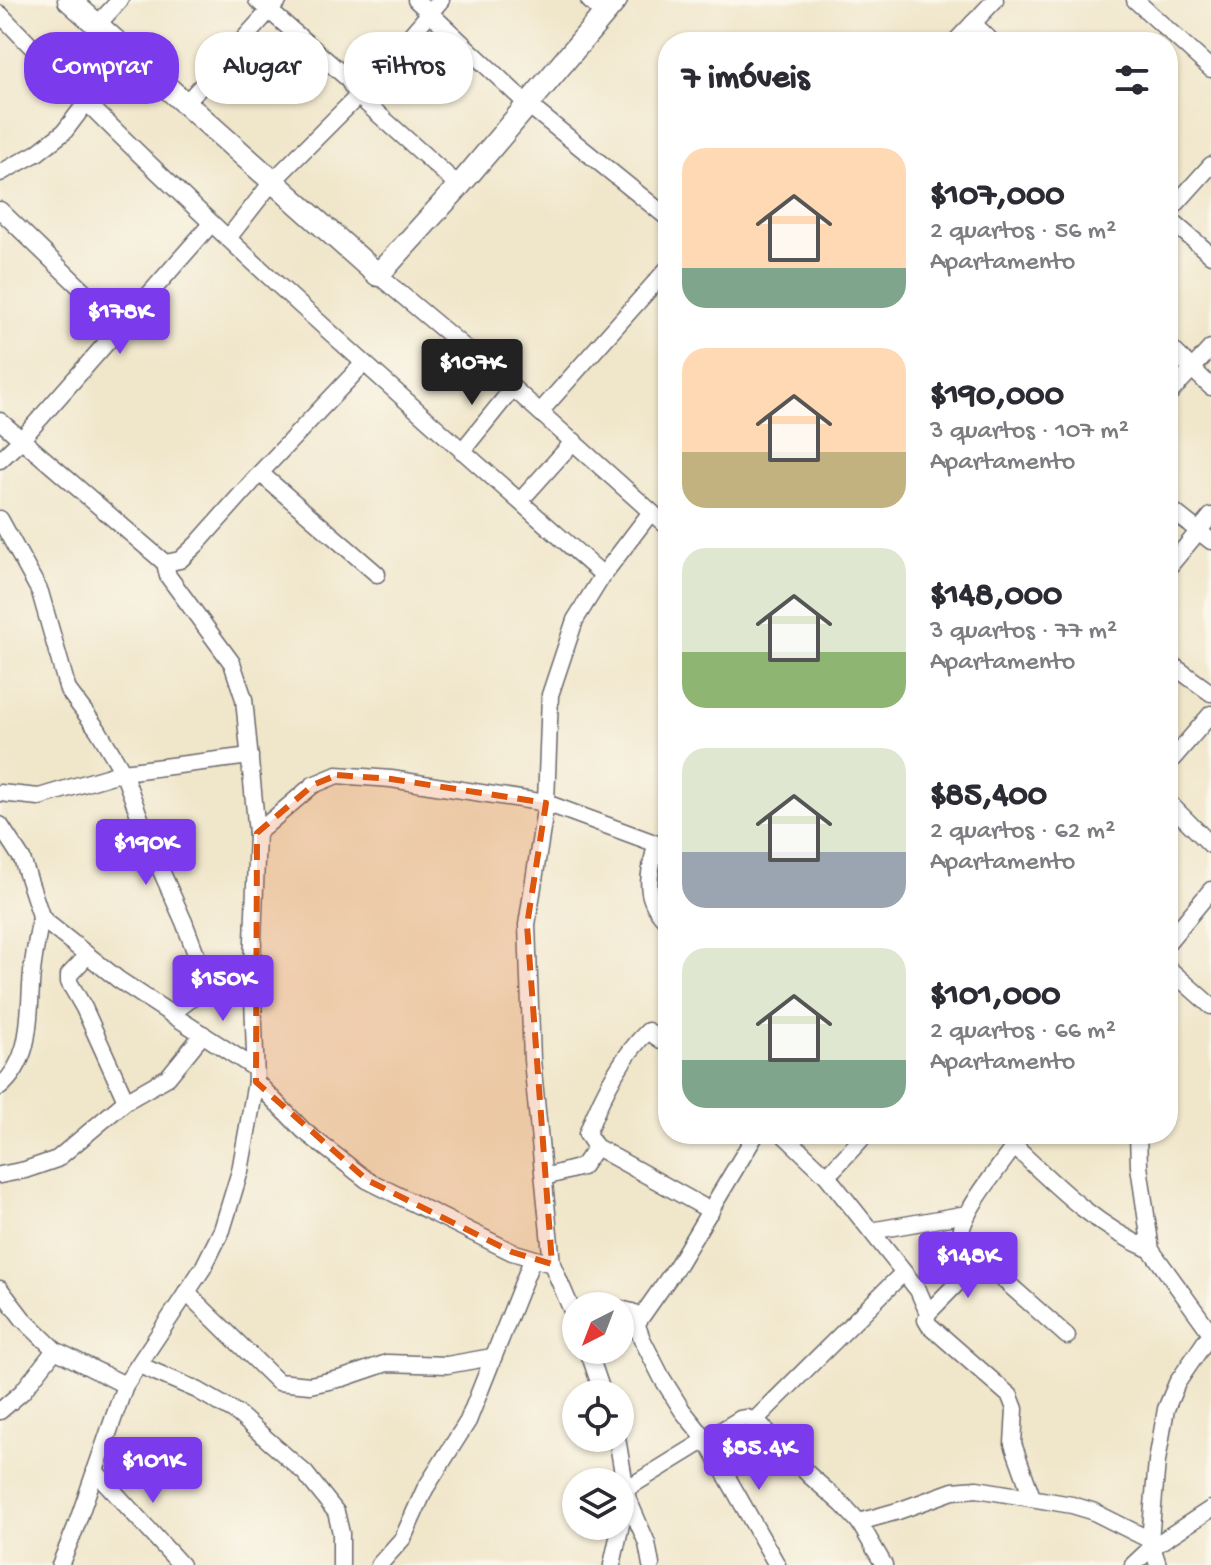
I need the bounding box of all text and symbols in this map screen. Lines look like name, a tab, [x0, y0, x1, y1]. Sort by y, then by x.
chip: Comprar	[24, 32, 179, 104]
chip: Alugar	[195, 32, 328, 104]
chip: Filtros	[344, 32, 473, 104]
icon: filters	[1110, 58, 1154, 102]
text: 7 imóveis	[682, 60, 809, 100]
text: $107,000	[930, 177, 1065, 217]
icon: home	[746, 180, 842, 276]
text: 2 quartos · 56 m²	[930, 217, 1116, 248]
text: Apartamento	[930, 248, 1075, 279]
pin: $178K	[64, 288, 176, 356]
text: $178K	[88, 298, 152, 329]
pin: $107K	[416, 339, 528, 407]
text: $107K	[440, 349, 504, 380]
text: $190,000	[930, 377, 1064, 417]
icon: home	[746, 380, 842, 476]
text: 3 quartos · 107 m²	[930, 417, 1129, 448]
text: Apartamento	[930, 448, 1075, 479]
text: $148,000	[930, 577, 1062, 617]
icon: home	[746, 580, 842, 676]
text: 3 quartos · 77 m²	[930, 617, 1117, 648]
text: Apartamento	[930, 648, 1075, 679]
text: $85,400	[930, 777, 1047, 817]
icon: home	[746, 780, 842, 876]
text: 2 quartos · 62 m²	[930, 817, 1115, 848]
pin: $190K	[90, 819, 202, 887]
text: $190K	[114, 829, 178, 860]
text: Apartamento	[930, 848, 1075, 879]
pin: $150K	[167, 955, 279, 1023]
text: $150K	[191, 965, 255, 996]
text: $101,000	[930, 977, 1061, 1017]
icon: home	[746, 980, 842, 1076]
text: 2 quartos · 66 m²	[930, 1017, 1116, 1048]
text: Apartamento	[930, 1048, 1075, 1079]
pin: $148K	[912, 1232, 1024, 1300]
text: $148K	[936, 1242, 1000, 1273]
north arrow	[562, 1292, 634, 1364]
map controls	[562, 1292, 634, 1540]
button: locate	[562, 1380, 634, 1452]
pin: $85.4K	[694, 1424, 824, 1492]
text: $85.4K	[722, 1434, 796, 1465]
pin: $101K	[97, 1437, 209, 1505]
text: $101K	[122, 1447, 184, 1478]
button: layers	[562, 1468, 634, 1540]

